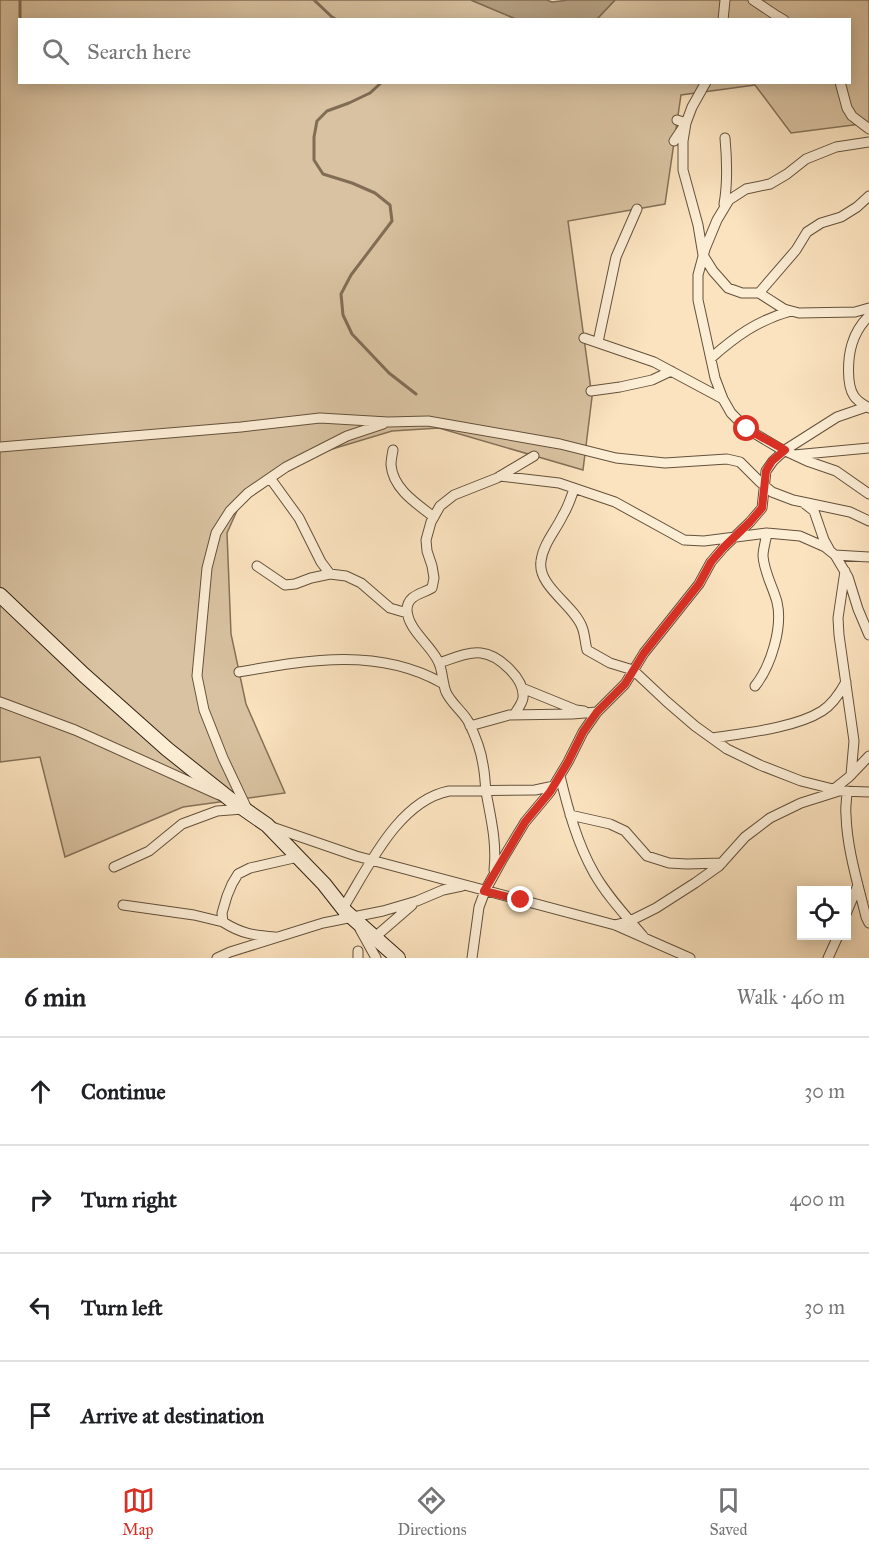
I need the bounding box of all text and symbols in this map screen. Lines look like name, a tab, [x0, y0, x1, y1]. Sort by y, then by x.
search box	[18, 18, 851, 84]
icon: search	[39, 35, 72, 68]
text: Search here	[87, 38, 191, 65]
route start	[733, 415, 759, 441]
route end	[507, 886, 533, 912]
map controls	[797, 886, 851, 940]
button: locate	[797, 886, 851, 940]
text: 6 min	[24, 981, 86, 1013]
text: Walk · 460 m	[737, 985, 845, 1009]
icon: ahead	[24, 1075, 57, 1108]
text: Continue	[81, 1078, 166, 1105]
text: 30 m	[804, 1079, 845, 1103]
icon: right	[24, 1183, 57, 1216]
text: Turn right	[81, 1186, 177, 1213]
text: 400 m	[789, 1187, 845, 1211]
icon: left	[24, 1291, 57, 1324]
text: Turn left	[81, 1294, 163, 1321]
text: 30 m	[804, 1295, 845, 1319]
icon: arrive	[24, 1399, 57, 1432]
text: Arrive at destination	[81, 1402, 264, 1429]
tab: Map	[122, 1484, 155, 1539]
tab: Directions	[398, 1484, 466, 1539]
tab: Saved	[709, 1484, 747, 1539]

